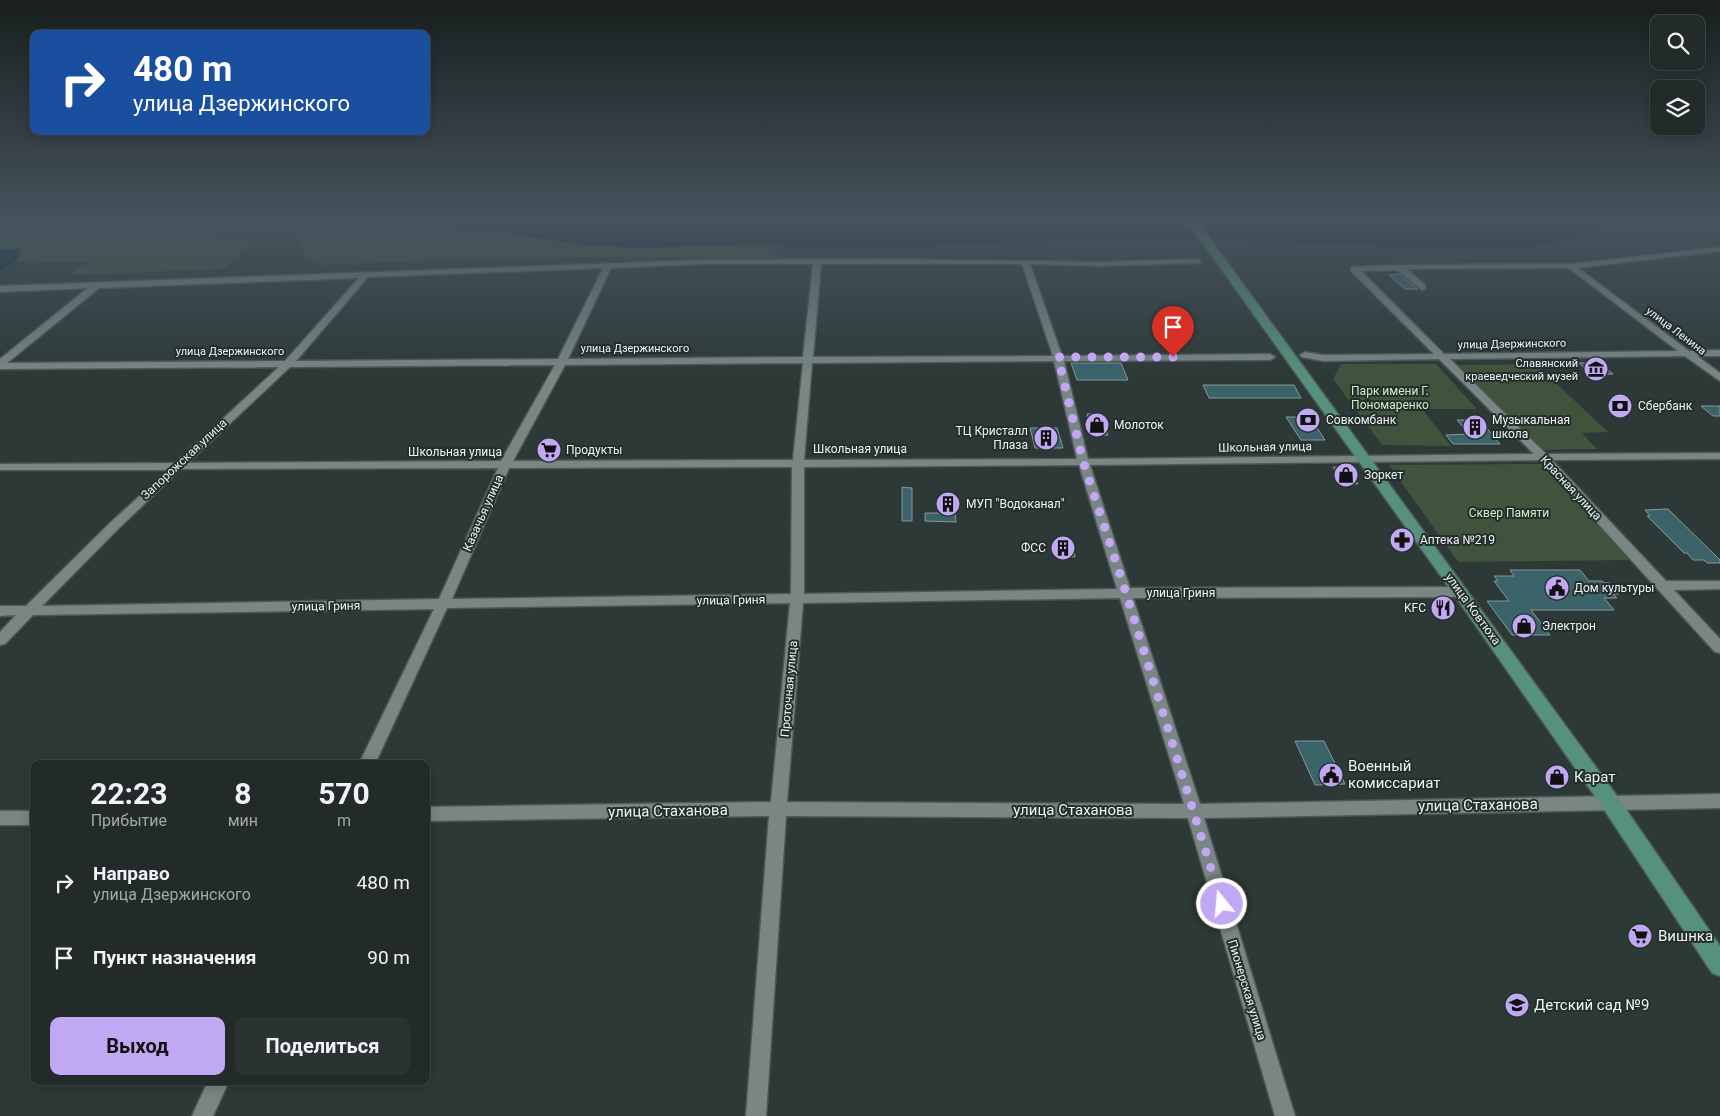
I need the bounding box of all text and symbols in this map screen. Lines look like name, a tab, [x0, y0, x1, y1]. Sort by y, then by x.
map controls	[1650, 15, 1705, 135]
button: search	[1650, 15, 1705, 70]
text: 480 m	[133, 49, 232, 90]
icon: right	[50, 50, 115, 115]
button: layers	[1650, 80, 1705, 135]
text: улица Дзержинского	[133, 91, 350, 116]
street label: улица Ленина	[1644, 304, 1708, 358]
pin	[1152, 306, 1194, 357]
icon: arrive	[1159, 313, 1187, 341]
street label: улица Дзержинского	[1458, 337, 1566, 351]
street label: улица Дзержинского	[581, 342, 689, 355]
street label: улица Дзержинского	[176, 345, 284, 358]
museum icon: Славянский краеведческий музей	[1583, 356, 1609, 382]
place label: Славянский краеведческий музей	[1465, 357, 1578, 383]
park label: Парк имени Г. Пономаренко	[1351, 384, 1429, 412]
bank icon: Сбербанк	[1607, 393, 1633, 419]
place label: Сбербанк	[1638, 399, 1693, 413]
bank icon: Совкомбанк	[1295, 407, 1321, 433]
shop icon: Молоток	[1084, 412, 1110, 438]
place label: Совкомбанк	[1326, 413, 1397, 427]
place label: Музыкальная школа	[1492, 413, 1570, 441]
building icon: Музыкальная школа	[1462, 414, 1488, 440]
street label: Запорожская улица	[138, 416, 230, 502]
place label: Молоток	[1114, 418, 1164, 432]
place label: ТЦ Кристалл Плаза	[955, 424, 1028, 452]
building icon: ТЦ Кристалл Плаза	[1033, 425, 1059, 451]
supermarket icon: Продукты	[536, 437, 562, 463]
street label: Школьная улица	[1218, 439, 1312, 455]
street label: Школьная улица	[813, 442, 907, 456]
place label: Продукты	[566, 443, 622, 457]
street label: Школьная улица	[408, 445, 502, 459]
street label: Красная улица	[1538, 453, 1604, 523]
shop icon: Зоркет	[1333, 462, 1359, 488]
place label: Зоркет	[1364, 468, 1403, 482]
street label: Казачья улица	[460, 473, 506, 553]
building icon: МУП "Водоканал"	[935, 491, 961, 517]
place label: МУП "Водоканал"	[966, 497, 1065, 511]
park label: Сквер Памяти	[1469, 506, 1549, 520]
pharmacy icon: Аптека №219	[1389, 527, 1415, 553]
place label: Аптека №219	[1420, 533, 1495, 547]
building icon: ФСС	[1050, 535, 1076, 561]
place label: ФСС	[1021, 541, 1046, 555]
street label: улица Ковтюха	[1442, 570, 1504, 648]
public building icon: Дом культуры	[1544, 575, 1570, 601]
place label: Дом культуры	[1574, 581, 1654, 595]
street label: улица Гриня	[1147, 586, 1215, 600]
street label: улица Гриня	[697, 592, 765, 608]
restaurant icon: KFC	[1430, 595, 1456, 621]
street label: улица Гриня	[292, 598, 360, 614]
place label: KFC	[1404, 601, 1426, 615]
shop icon: Электрон	[1511, 613, 1537, 639]
place label: Электрон	[1542, 619, 1596, 633]
street label: Проточная улица	[778, 640, 800, 738]
place label: Военный комиссариат	[1348, 757, 1441, 792]
public building icon: Военный комиссариат	[1318, 762, 1344, 788]
shop icon: Карат	[1544, 764, 1570, 790]
place label: Карат	[1574, 768, 1615, 786]
text: 22:23	[90, 776, 167, 811]
text: 8	[234, 776, 251, 811]
text: 570	[318, 776, 370, 811]
street label: улица Стаханова	[1418, 795, 1538, 815]
street label: улица Стаханова	[608, 801, 728, 821]
street label: улица Стаханова	[1013, 801, 1133, 819]
text: Прибытие	[91, 811, 167, 830]
text: мин	[228, 811, 258, 830]
text: m	[337, 811, 351, 830]
text: Направо	[93, 862, 170, 885]
icon: right	[50, 869, 78, 897]
text: 480 m	[357, 871, 410, 894]
position arrow	[1195, 877, 1247, 929]
text: улица Дзержинского	[93, 885, 251, 904]
supermarket icon: Вишнка	[1627, 923, 1653, 949]
place label: Вишнка	[1658, 927, 1713, 945]
street label: Пионерская улица	[1225, 938, 1269, 1042]
icon: arrive	[50, 944, 78, 972]
text: Пункт назначения	[93, 946, 256, 969]
text: 90 m	[367, 946, 410, 969]
school or university icon: Детский сад №9	[1504, 992, 1530, 1018]
place label: Детский сад №9	[1534, 996, 1649, 1014]
button: Выход	[50, 1017, 225, 1075]
button: Поделиться	[235, 1017, 410, 1075]

